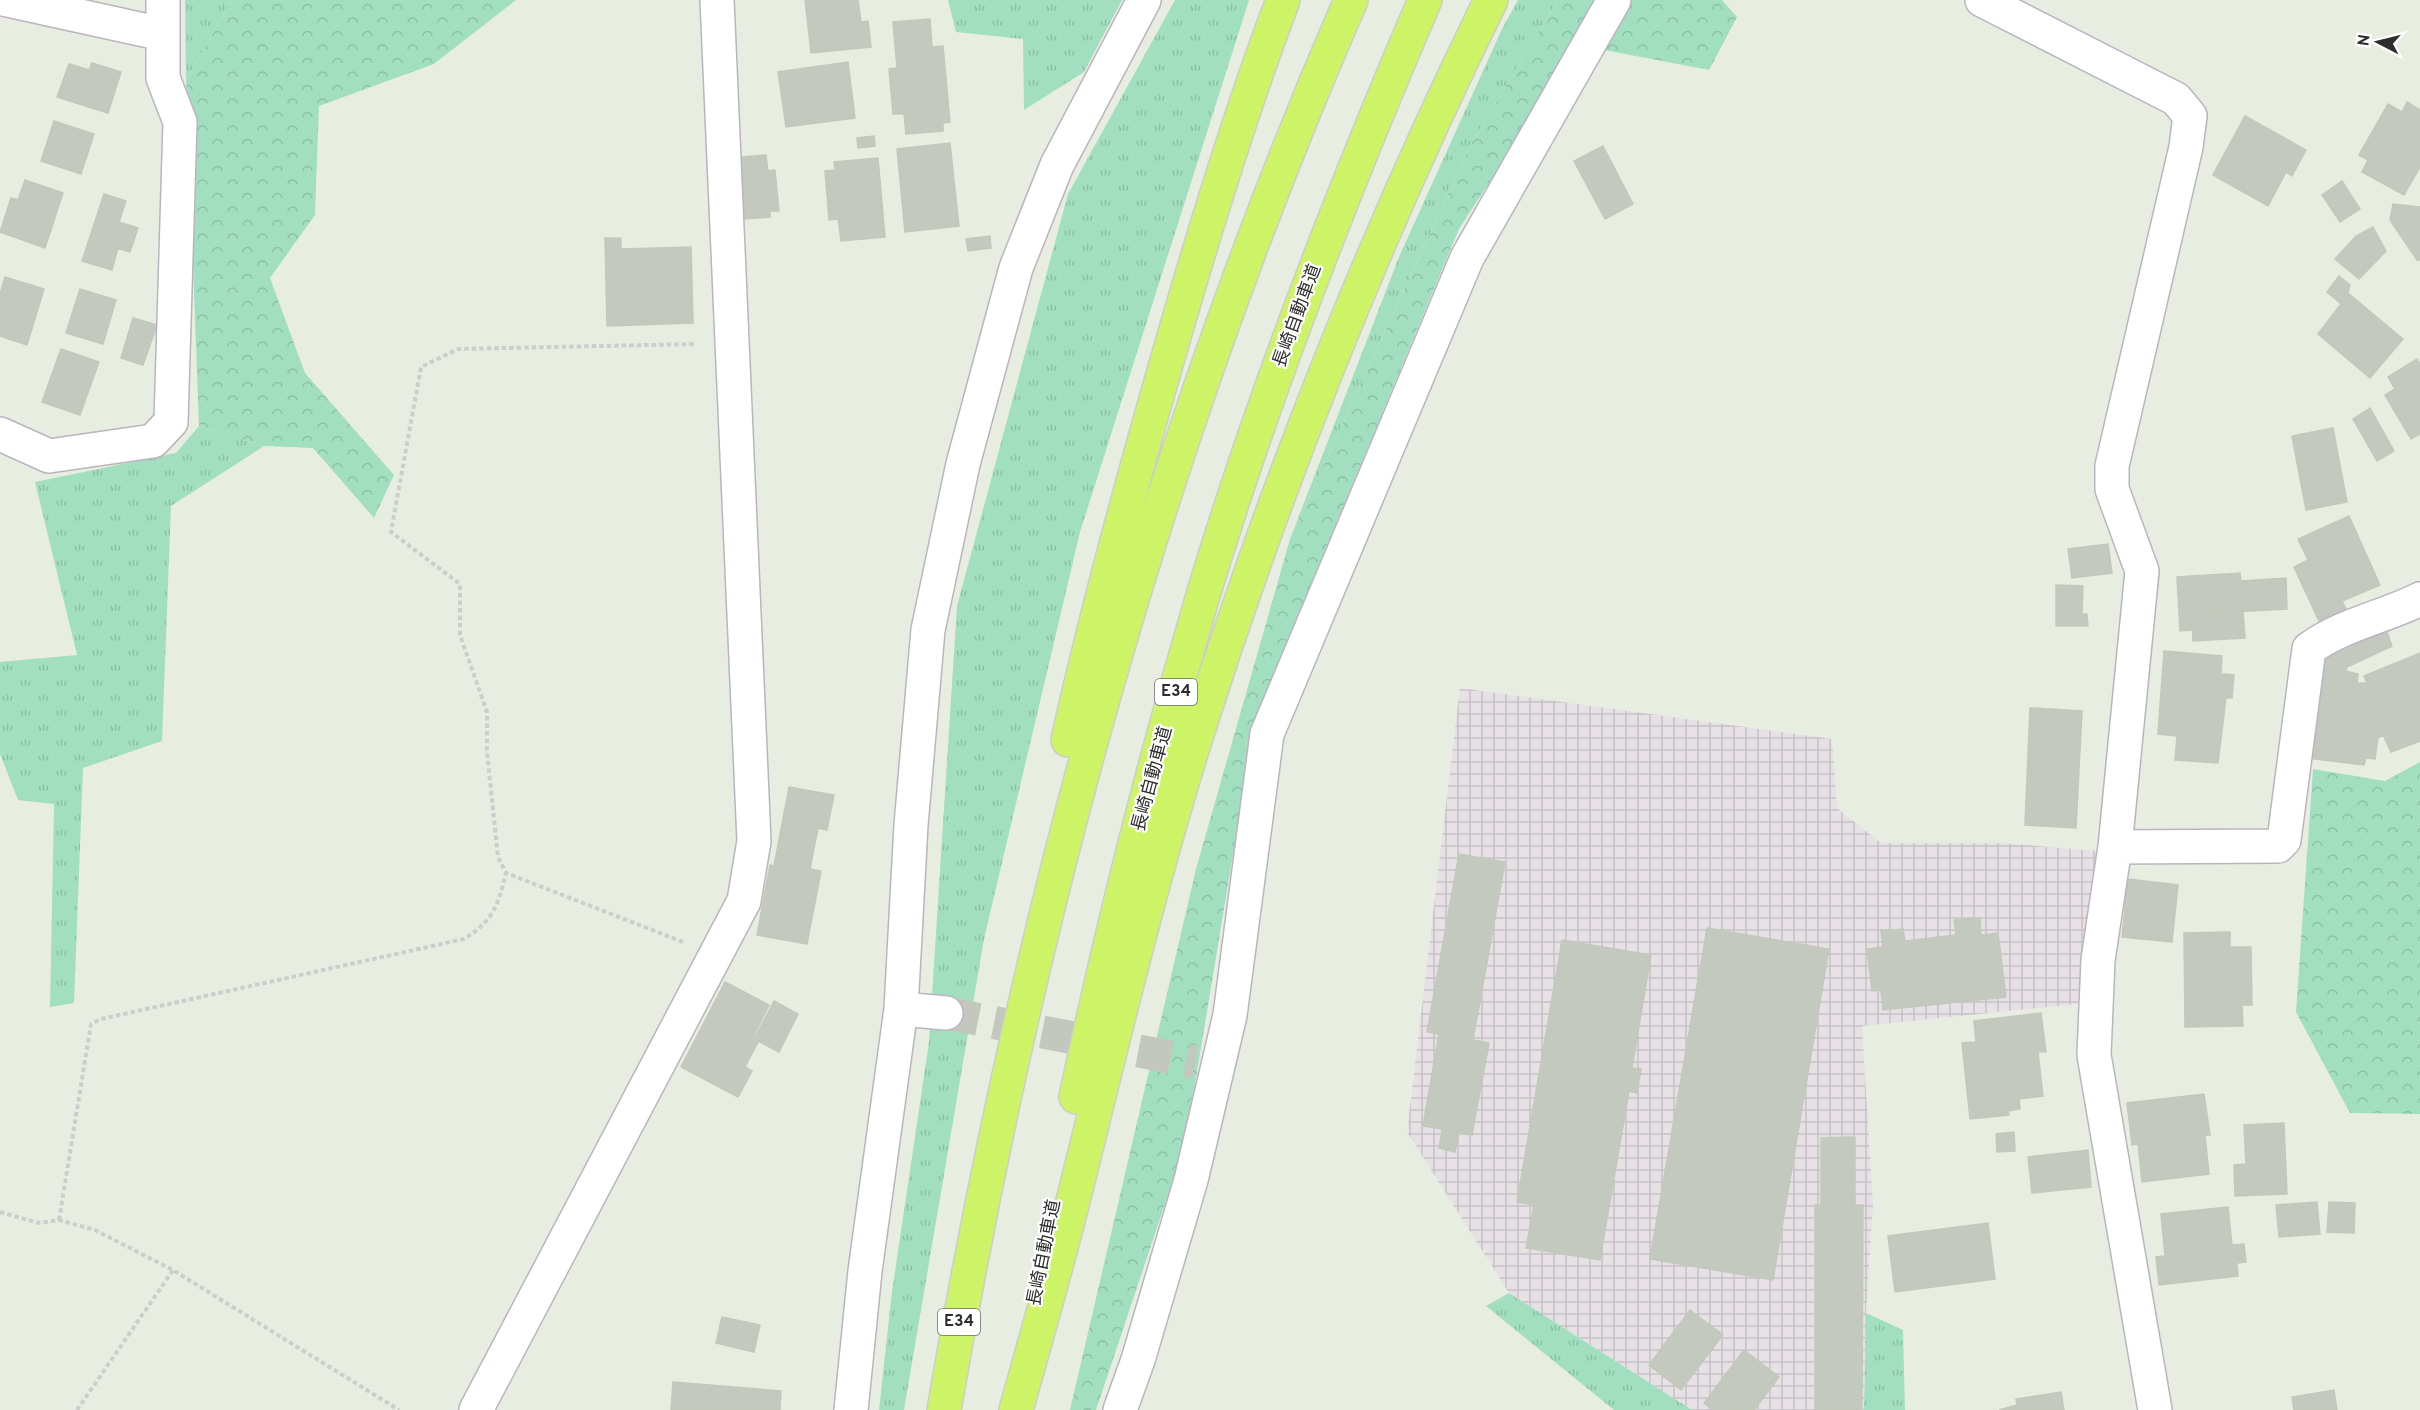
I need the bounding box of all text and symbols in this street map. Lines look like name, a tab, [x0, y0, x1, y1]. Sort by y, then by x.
north arrow	[2348, 12, 2408, 72]
text: N	[2354, 33, 2376, 47]
street label: 長崎自動車道	[1269, 261, 1327, 371]
road number: E34	[1155, 679, 1197, 705]
street label: 長崎自動車道	[1128, 724, 1178, 834]
street label: 長崎自動車道	[1023, 1198, 1067, 1308]
road number: E34	[938, 1309, 980, 1335]

